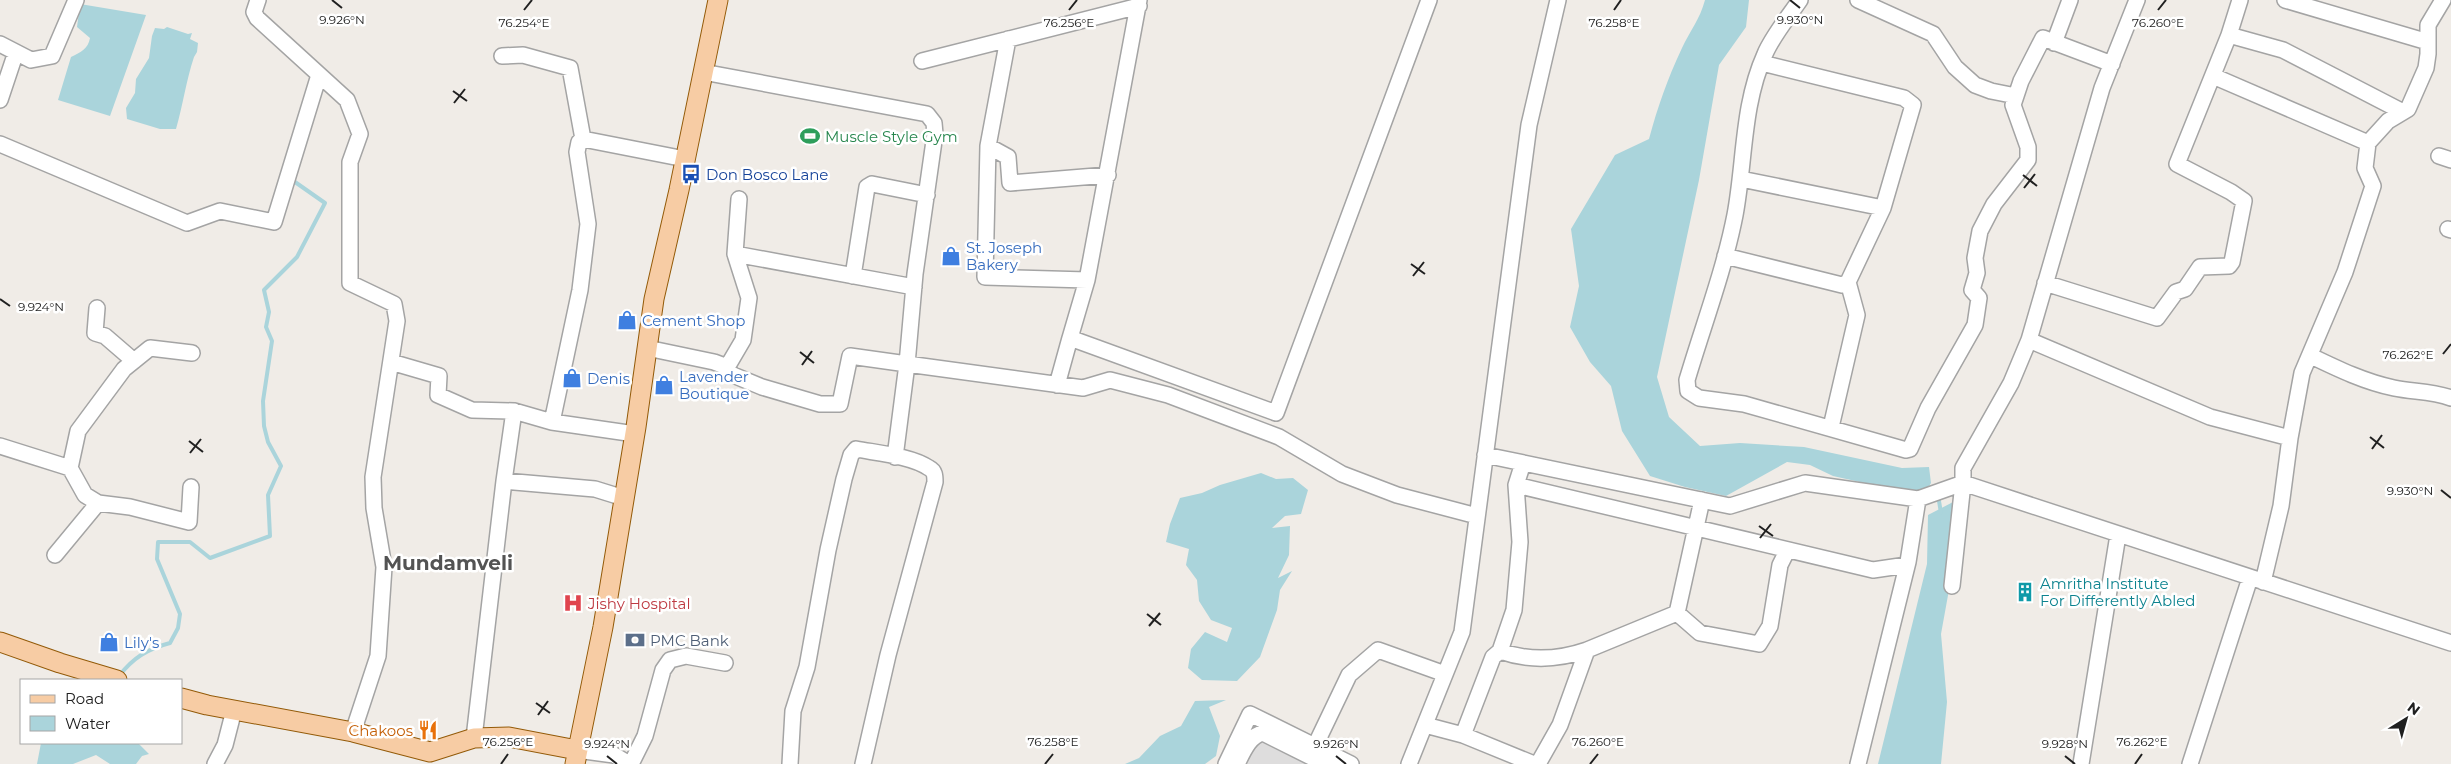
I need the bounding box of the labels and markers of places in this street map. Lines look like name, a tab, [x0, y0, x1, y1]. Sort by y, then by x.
sports icon: Muscle Style Gym	[799, 125, 821, 147]
place label: Muscle Style Gym	[825, 127, 958, 146]
bus stop icon: Don Bosco Lane	[680, 163, 702, 185]
place label: Don Bosco Lane	[706, 165, 828, 184]
place label: St. Joseph Bakery	[966, 238, 1042, 274]
shop icon: St. Joseph Bakery	[940, 245, 962, 267]
shop icon: Cement Shop	[616, 309, 638, 331]
place label: Cement Shop	[642, 311, 745, 330]
shop icon: Denis	[561, 367, 583, 389]
place label: Lavender Boutique	[679, 367, 749, 403]
place label: Denis	[587, 369, 630, 388]
shop icon: Lavender Boutique	[653, 374, 675, 396]
place label: Amritha Institute For Differently Abled	[2040, 574, 2195, 610]
building icon: Amritha Institute For Differently Abled	[2014, 581, 2036, 603]
hospital icon: Jishy Hospital	[562, 592, 584, 614]
place label: Jishy Hospital	[587, 594, 690, 613]
bank icon: PMC Bank	[624, 629, 646, 651]
shop icon: Lily's	[98, 631, 120, 653]
place label: PMC Bank	[650, 631, 729, 650]
place label: Lily's	[124, 633, 159, 652]
restaurant icon: Chakoos	[417, 719, 439, 741]
place label: Chakoos	[349, 721, 413, 740]

